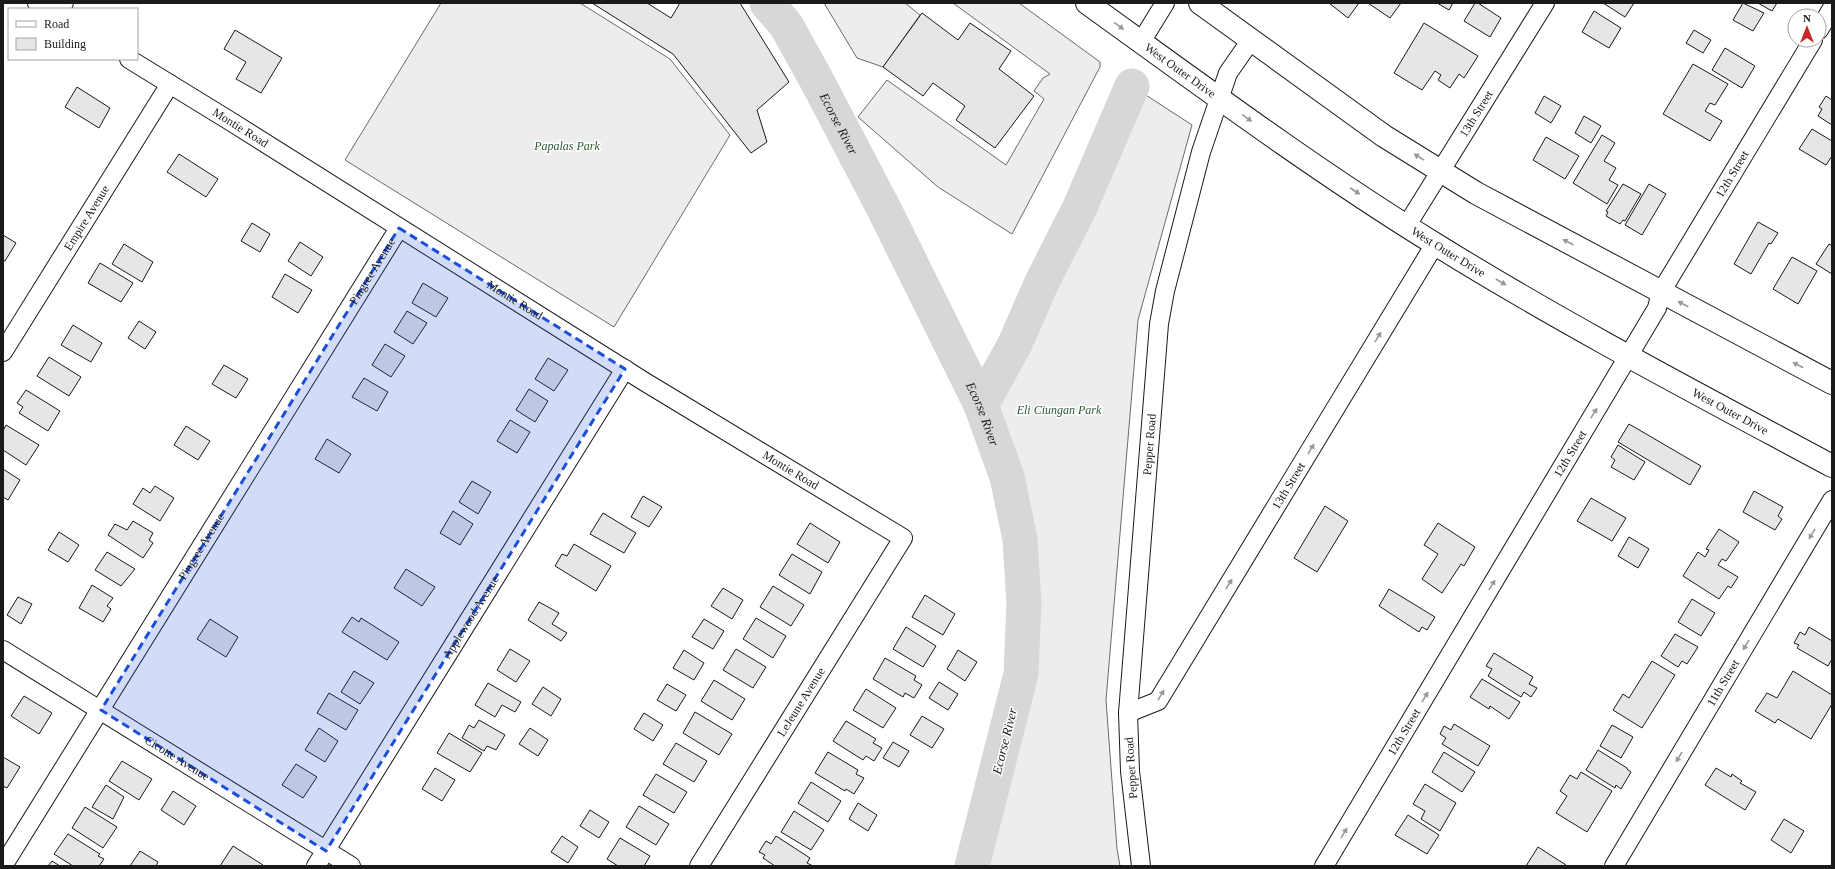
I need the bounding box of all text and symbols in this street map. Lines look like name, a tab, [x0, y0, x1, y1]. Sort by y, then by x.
legend	[8, 8, 138, 60]
north arrow	[1787, 8, 1827, 48]
text: N	[1803, 12, 1811, 24]
text: Road	[44, 17, 69, 31]
one-way arrow	[1113, 22, 1124, 30]
text: Building	[44, 37, 86, 51]
street label: West Outer Drive	[1142, 40, 1219, 101]
street label: 13th Street	[1456, 87, 1496, 140]
water label: Ecorse River	[816, 89, 862, 158]
street label: Montie Road	[210, 105, 271, 150]
one-way arrow	[1242, 114, 1252, 122]
park label: Papalas Park	[533, 139, 600, 153]
street label: 12th Street	[1713, 147, 1752, 200]
one-way arrow	[1413, 154, 1425, 161]
street label: Empire Avenue	[61, 183, 112, 253]
one-way arrow	[1350, 187, 1360, 195]
street label: West Outer Drive	[1409, 224, 1488, 280]
street label: Pingree Avenue	[346, 235, 398, 307]
one-way arrow	[1562, 239, 1574, 246]
street label: Montie Road	[484, 277, 545, 323]
one-way arrow	[1495, 278, 1507, 285]
one-way arrow	[1677, 301, 1688, 307]
one-way arrow	[1375, 331, 1382, 343]
one-way arrow	[1792, 361, 1803, 368]
water label: Ecorse River	[962, 379, 1002, 449]
street label: West Outer Drive	[1690, 385, 1771, 438]
park label: Eli Ciungan Park	[1016, 403, 1102, 417]
one-way arrow	[1591, 407, 1598, 419]
street label: Pepper Road	[1140, 413, 1159, 476]
street label: 12th Street	[1551, 427, 1590, 480]
one-way arrow	[1308, 443, 1315, 455]
street label: Montie Road	[760, 448, 821, 492]
street label: 13th Street	[1269, 459, 1308, 512]
street label: Pingree Avenue	[175, 511, 227, 582]
one-way arrow	[1808, 529, 1816, 539]
street label: Applewood Avenue	[440, 573, 502, 661]
one-way arrow	[1225, 578, 1233, 589]
one-way arrow	[1488, 579, 1495, 591]
one-way arrow	[1742, 639, 1749, 651]
street label: 11th Street	[1704, 657, 1743, 709]
street label: LeJeune Avenue	[774, 665, 828, 739]
one-way arrow	[1158, 689, 1165, 701]
one-way arrow	[1422, 691, 1429, 703]
street label: 12th Street	[1385, 705, 1424, 758]
water label: Ecorse River	[989, 706, 1020, 777]
street label: Cicotte Avenue	[142, 733, 212, 783]
street label: Pepper Road	[1122, 737, 1140, 799]
one-way arrow	[1675, 752, 1683, 762]
one-way arrow	[1341, 827, 1348, 838]

